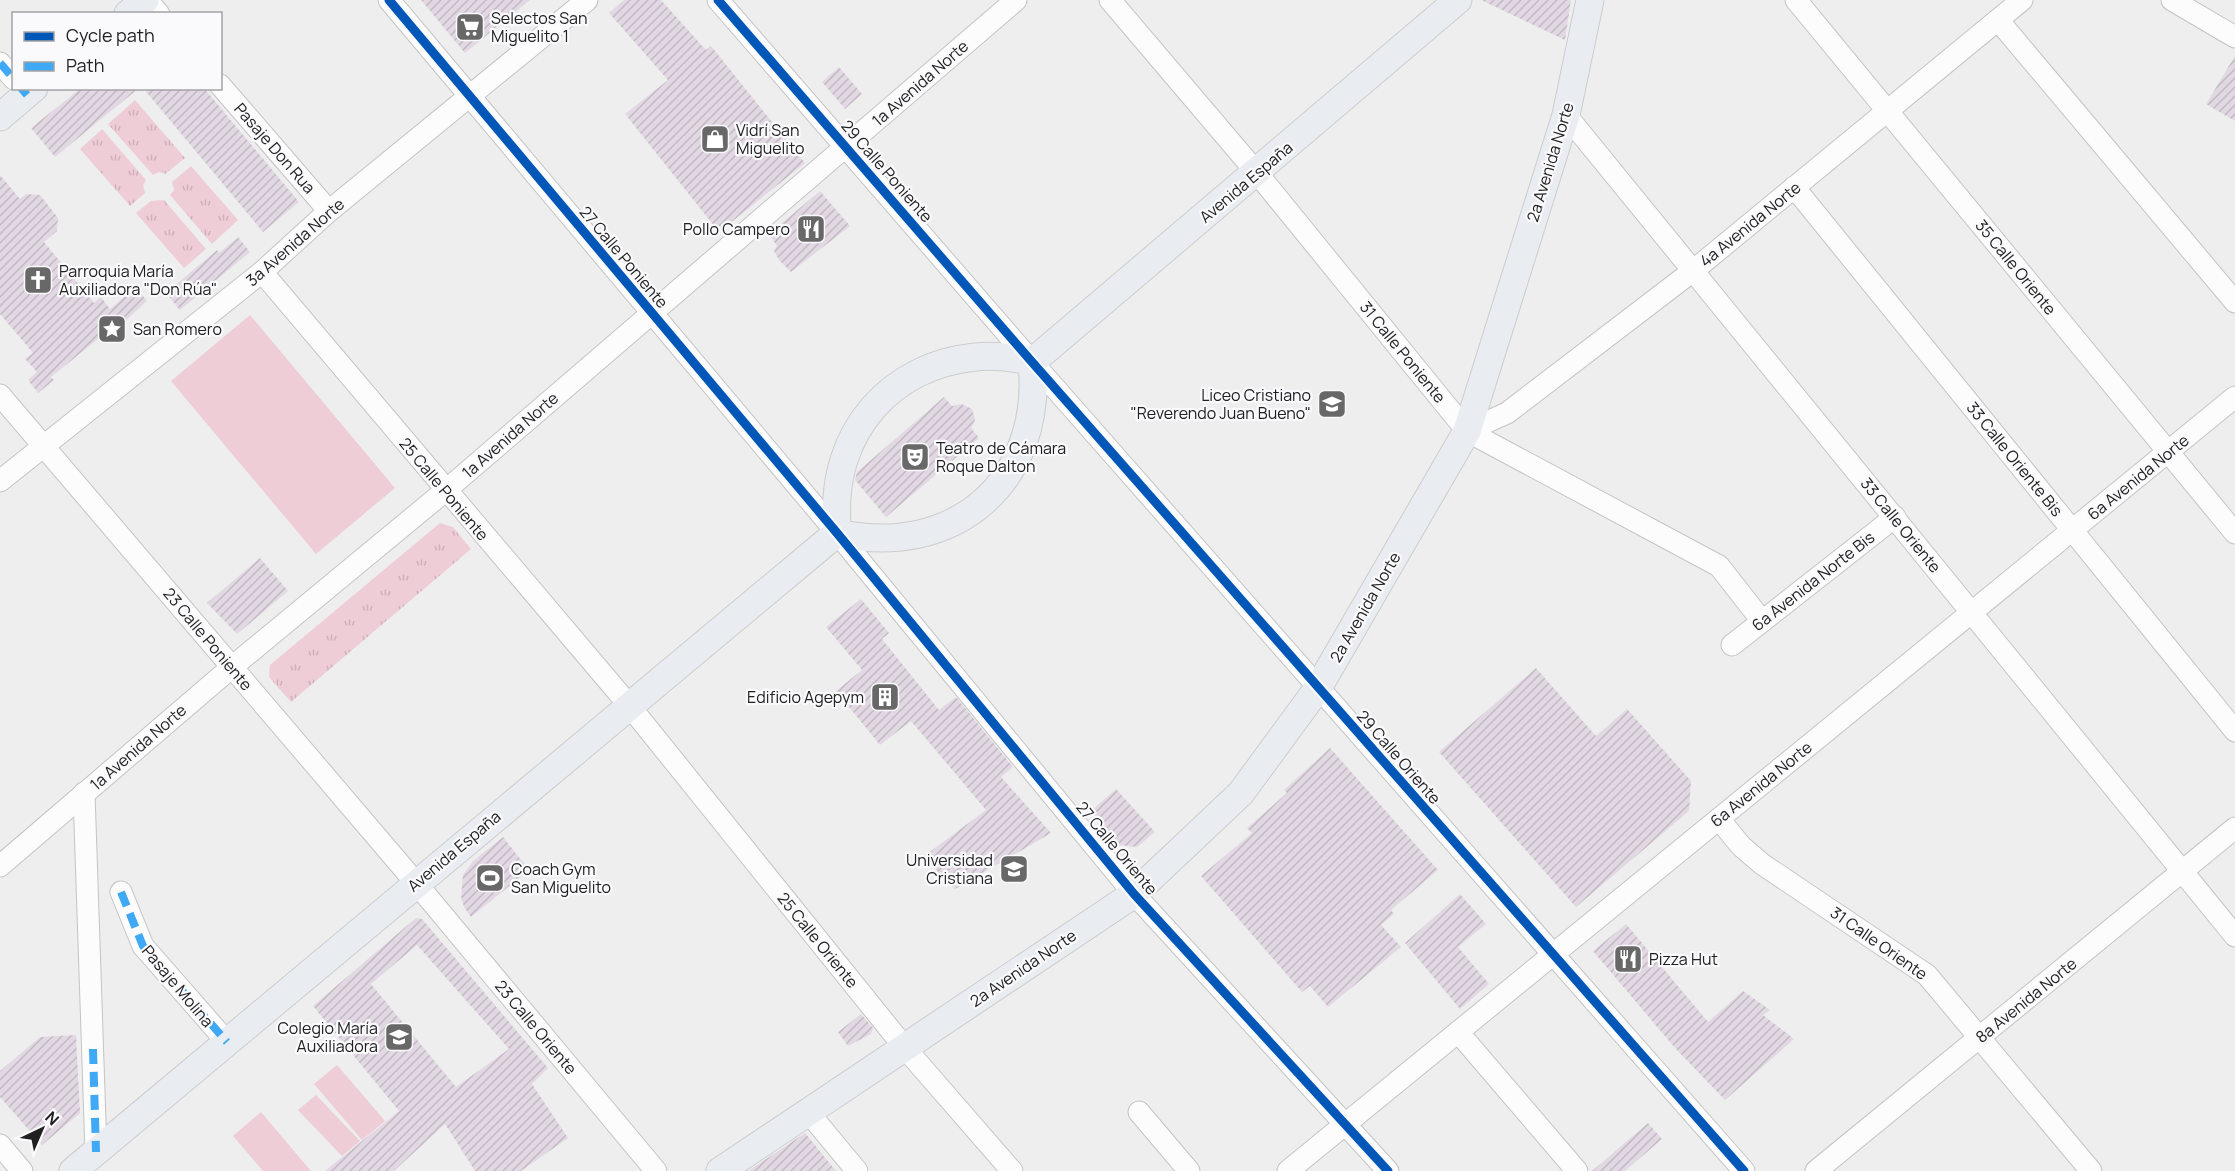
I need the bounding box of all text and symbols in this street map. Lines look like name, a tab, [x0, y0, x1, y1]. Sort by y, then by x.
place label: Selectos San Miguelito 1	[491, 7, 588, 47]
supermarket icon: Selectos San Miguelito 1	[454, 11, 486, 43]
legend	[12, 12, 222, 90]
text: Cycle path	[66, 23, 155, 47]
street label: 1a Avenida Norte	[867, 35, 973, 131]
text: Path	[66, 53, 104, 77]
street label: Pasaje Don Rua	[229, 98, 321, 198]
street label: 2a Avenida Norte	[1521, 99, 1579, 225]
street label: 29 Calle Poniente	[836, 115, 938, 227]
place label: Vidrí San Miguelito	[736, 119, 805, 159]
shop icon: Vidrí San Miguelito	[699, 123, 731, 155]
street label: Avenida España	[1195, 136, 1297, 228]
street label: 4a Avenida Norte	[1695, 176, 1805, 272]
street label: 3a Avenida Norte	[241, 193, 349, 291]
street label: 27 Calle Poniente	[575, 201, 673, 313]
restaurant icon: Pollo Campero	[795, 213, 827, 245]
street label: 35 Calle Oriente	[1971, 215, 2061, 319]
place label: Pollo Campero	[683, 218, 790, 240]
place label: Parroquia María Auxiliadora "Don Rúa"	[59, 260, 217, 300]
church icon: Parroquia María Auxiliadora "Don Rúa"	[22, 264, 54, 296]
street label: 31 Calle Poniente	[1355, 296, 1451, 408]
place icon: San Romero	[96, 313, 128, 345]
place label: San Romero	[133, 318, 222, 340]
place label: Liceo Cristiano "Reverendo Juan Bueno"	[1130, 384, 1311, 424]
street label: 1a Avenida Norte	[457, 387, 563, 483]
school or university icon: Liceo Cristiano "Reverendo Juan Bueno"	[1316, 388, 1348, 420]
street label: 33 Calle Oriente Bis	[1962, 397, 2068, 521]
street label: 6a Avenida Norte	[2083, 429, 2193, 525]
street label: 25 Calle Poniente	[394, 433, 494, 545]
place label: Teatro de Cámara Roque Dalton	[936, 437, 1066, 477]
theatre icon: Teatro de Cámara Roque Dalton	[899, 441, 931, 473]
street label: 33 Calle Oriente	[1856, 473, 1946, 577]
street label: 6a Avenida Norte Bis	[1747, 526, 1879, 636]
street label: 2a Avenida Norte	[1324, 548, 1406, 666]
street label: 23 Calle Poniente	[158, 583, 258, 695]
building icon: Edificio Agepym	[869, 681, 901, 713]
place label: Edificio Agepym	[747, 686, 864, 708]
street label: 1a Avenida Norte	[85, 699, 191, 795]
street label: 29 Calle Oriente	[1352, 705, 1446, 809]
street label: 6a Avenida Norte	[1706, 736, 1816, 832]
street label: 27 Calle Oriente	[1071, 797, 1163, 899]
street label: Avenida España	[403, 805, 505, 897]
place label: Universidad Cristiana	[906, 849, 993, 889]
school or university icon: Universidad Cristiana	[998, 853, 1030, 885]
place label: Coach Gym San Miguelito	[511, 858, 611, 898]
sports icon: Coach Gym San Miguelito	[474, 862, 506, 894]
street label: 25 Calle Oriente	[773, 888, 863, 992]
street label: 31 Calle Oriente	[1826, 901, 1932, 985]
street label: 2a Avenida Norte	[965, 924, 1081, 1012]
street label: Pasaje Molina	[137, 940, 219, 1032]
restaurant icon: Pizza Hut	[1612, 943, 1644, 975]
place label: Pizza Hut	[1649, 948, 1718, 970]
street label: 8a Avenida Norte	[1971, 952, 2081, 1048]
street label: 23 Calle Oriente	[490, 975, 582, 1079]
place label: Colegio María Auxiliadora	[277, 1017, 378, 1057]
school or university icon: Colegio María Auxiliadora	[383, 1021, 415, 1053]
north arrow	[12, 1099, 72, 1159]
text: N	[41, 1106, 64, 1130]

